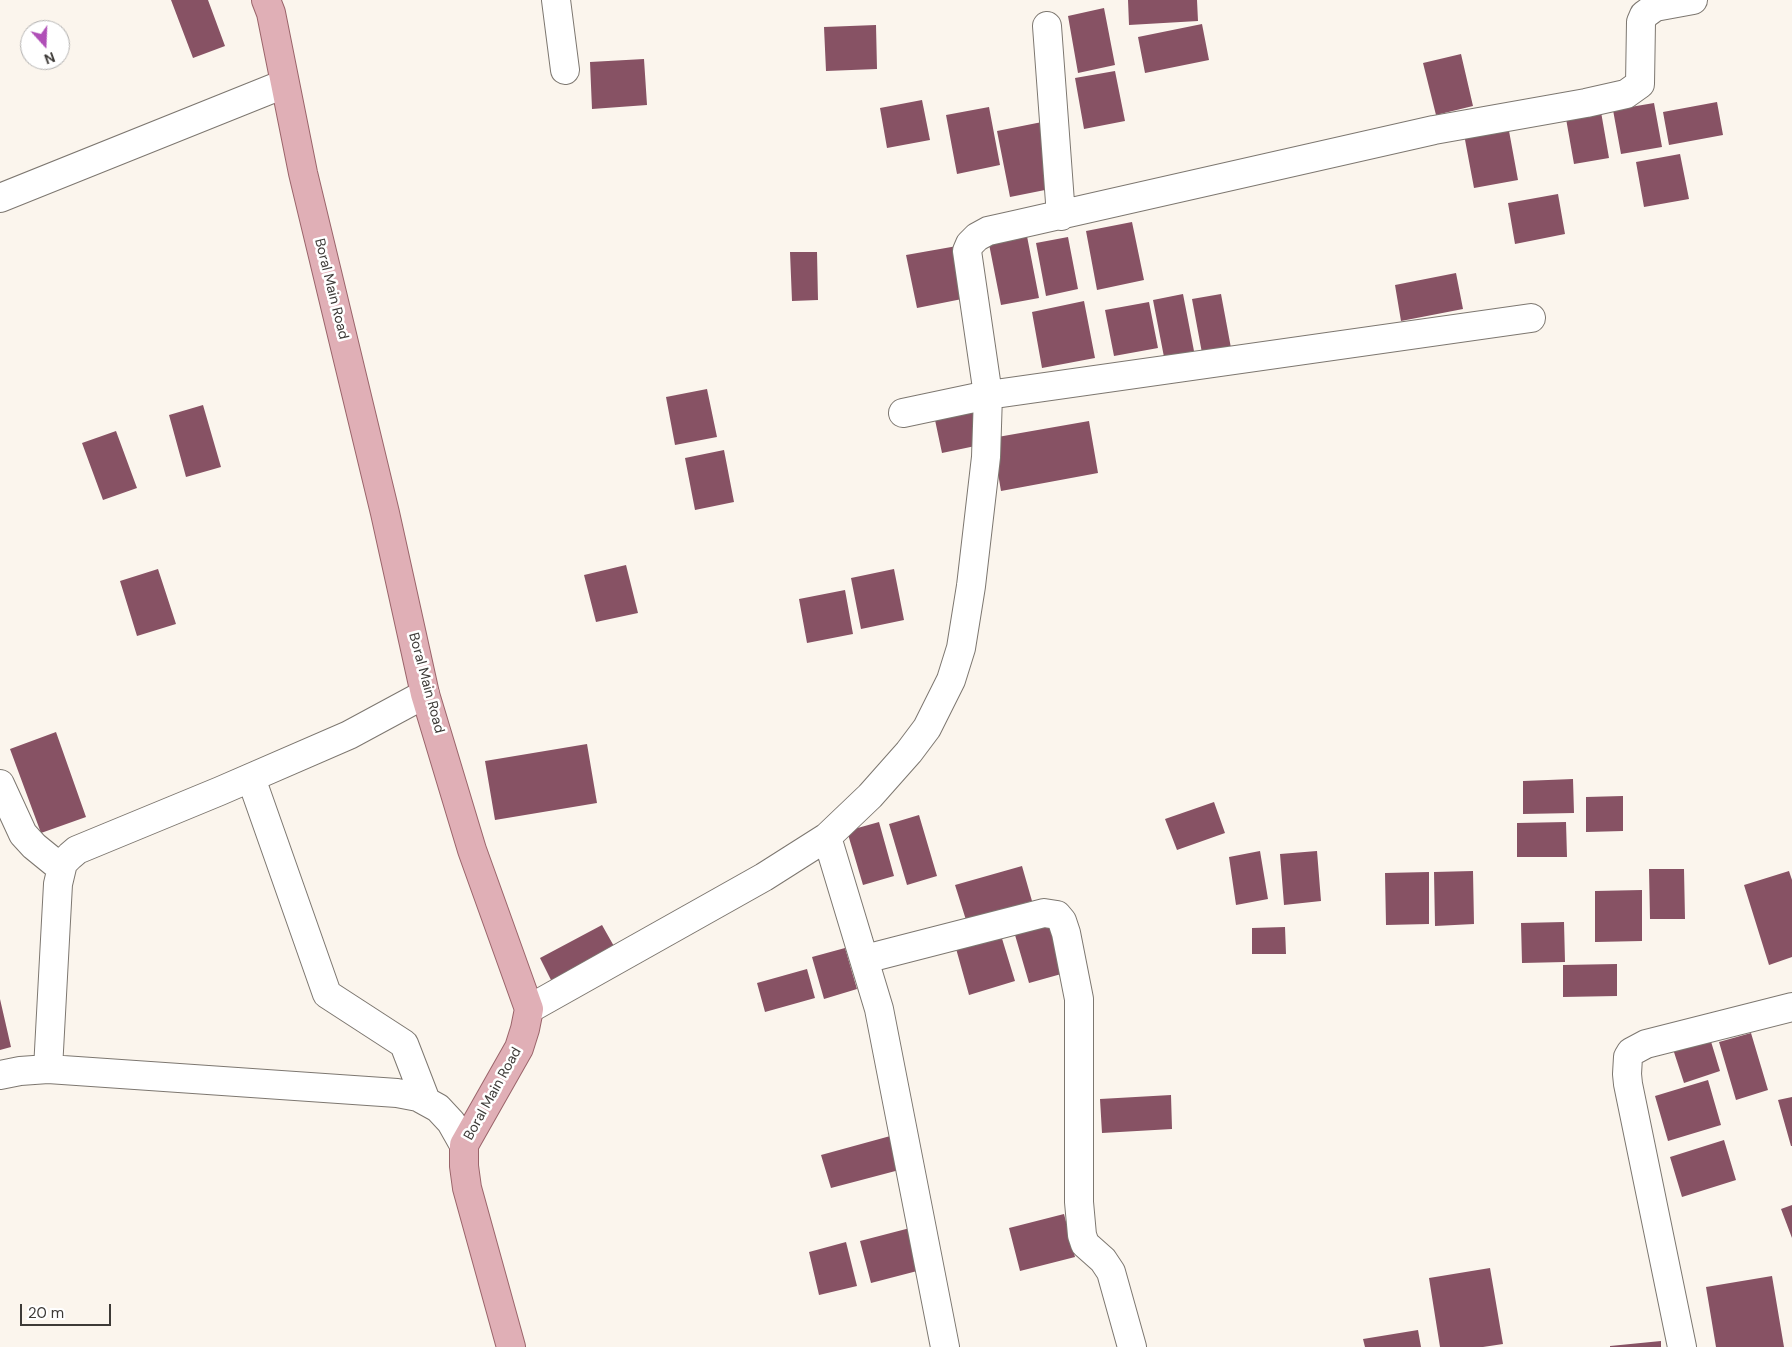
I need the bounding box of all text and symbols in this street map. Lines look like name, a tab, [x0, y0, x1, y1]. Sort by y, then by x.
north arrow	[20, 20, 70, 70]
text: N	[42, 48, 58, 68]
street label: Boral Main Road	[310, 237, 352, 341]
street label: Boral Main Road	[404, 631, 448, 735]
street label: Boral Main Road	[461, 1045, 525, 1143]
scale bar	[22, 1294, 114, 1326]
text: 20 m	[28, 1303, 64, 1323]

